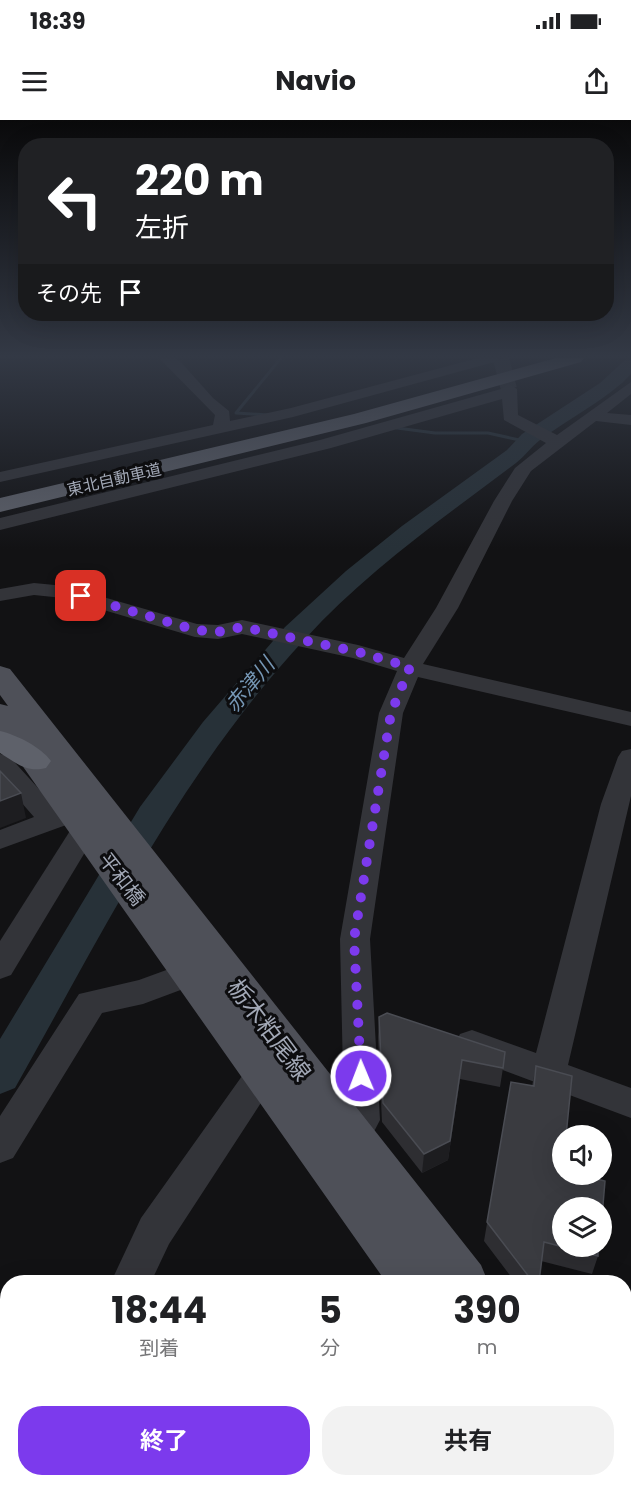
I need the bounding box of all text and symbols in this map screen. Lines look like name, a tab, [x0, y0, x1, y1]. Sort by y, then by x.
text: 18:39	[30, 6, 86, 37]
text: Navio	[275, 62, 356, 99]
icon: menu	[18, 65, 51, 98]
icon: share	[580, 65, 613, 98]
text: 220 m	[135, 151, 264, 210]
icon: left	[36, 162, 114, 240]
text: 左折	[135, 209, 189, 246]
icon: arrive	[114, 276, 147, 309]
text: その先	[36, 278, 102, 309]
street label: 東北自動車道	[65, 457, 163, 501]
pin	[55, 570, 106, 621]
icon: arrive	[64, 579, 97, 612]
water label: 赤津川	[218, 650, 282, 718]
street label: 平和橋	[92, 847, 152, 911]
street label: 栃木粕尾線	[220, 972, 319, 1088]
position arrow	[329, 1044, 393, 1108]
map controls	[552, 1125, 612, 1257]
button: sound	[552, 1125, 612, 1185]
button: layers	[552, 1197, 612, 1257]
text: 18:44	[111, 1285, 207, 1336]
text: 5	[319, 1285, 342, 1336]
text: 390	[453, 1285, 521, 1336]
text: m	[477, 1333, 497, 1361]
text: 到着	[139, 1334, 179, 1362]
text: 分	[320, 1334, 340, 1362]
button: 終了	[18, 1406, 310, 1475]
button: 共有	[322, 1406, 614, 1475]

